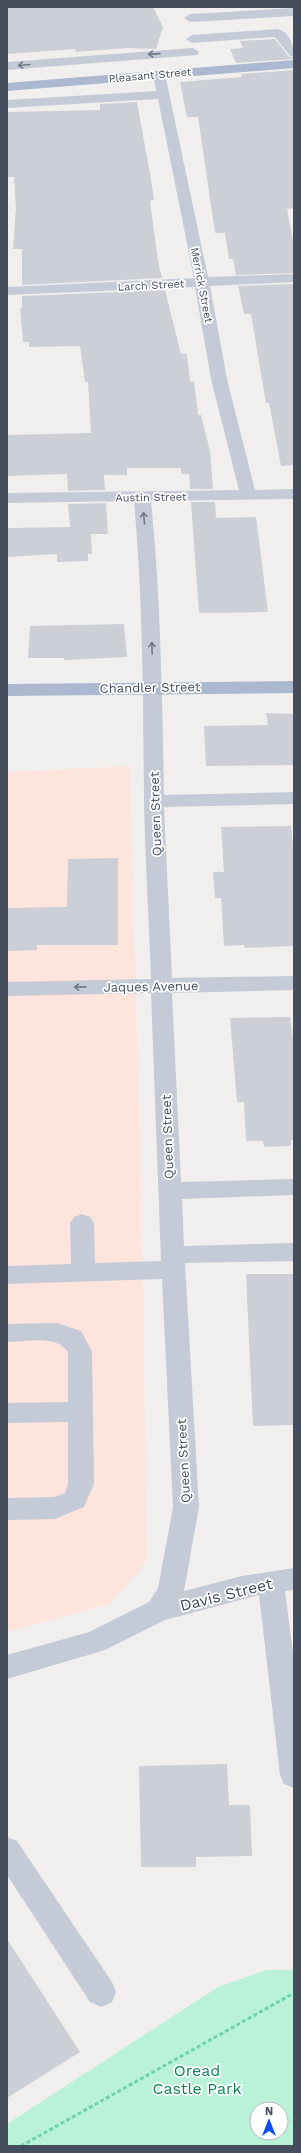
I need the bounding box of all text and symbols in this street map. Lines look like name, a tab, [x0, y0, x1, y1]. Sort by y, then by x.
one-way arrow	[148, 51, 161, 58]
one-way arrow	[18, 61, 31, 68]
street label: Pleasant Street	[108, 65, 192, 86]
street label: Merrick Street	[188, 246, 215, 324]
street label: Larch Street	[117, 277, 185, 294]
street label: Austin Street	[115, 490, 187, 505]
one-way arrow	[140, 512, 148, 525]
one-way arrow	[148, 642, 155, 655]
street label: Chandler Street	[100, 679, 201, 696]
street label: Queen Street	[147, 771, 164, 856]
street label: Jaques Avenue	[103, 978, 199, 995]
one-way arrow	[74, 984, 87, 991]
street label: Queen Street	[159, 1094, 176, 1179]
street label: Queen Street	[174, 1418, 193, 1503]
street label: Davis Street	[178, 1574, 275, 1615]
park label: Oread Castle Park	[152, 2061, 242, 2098]
north arrow	[249, 2101, 289, 2141]
text: N	[265, 2105, 273, 2118]

